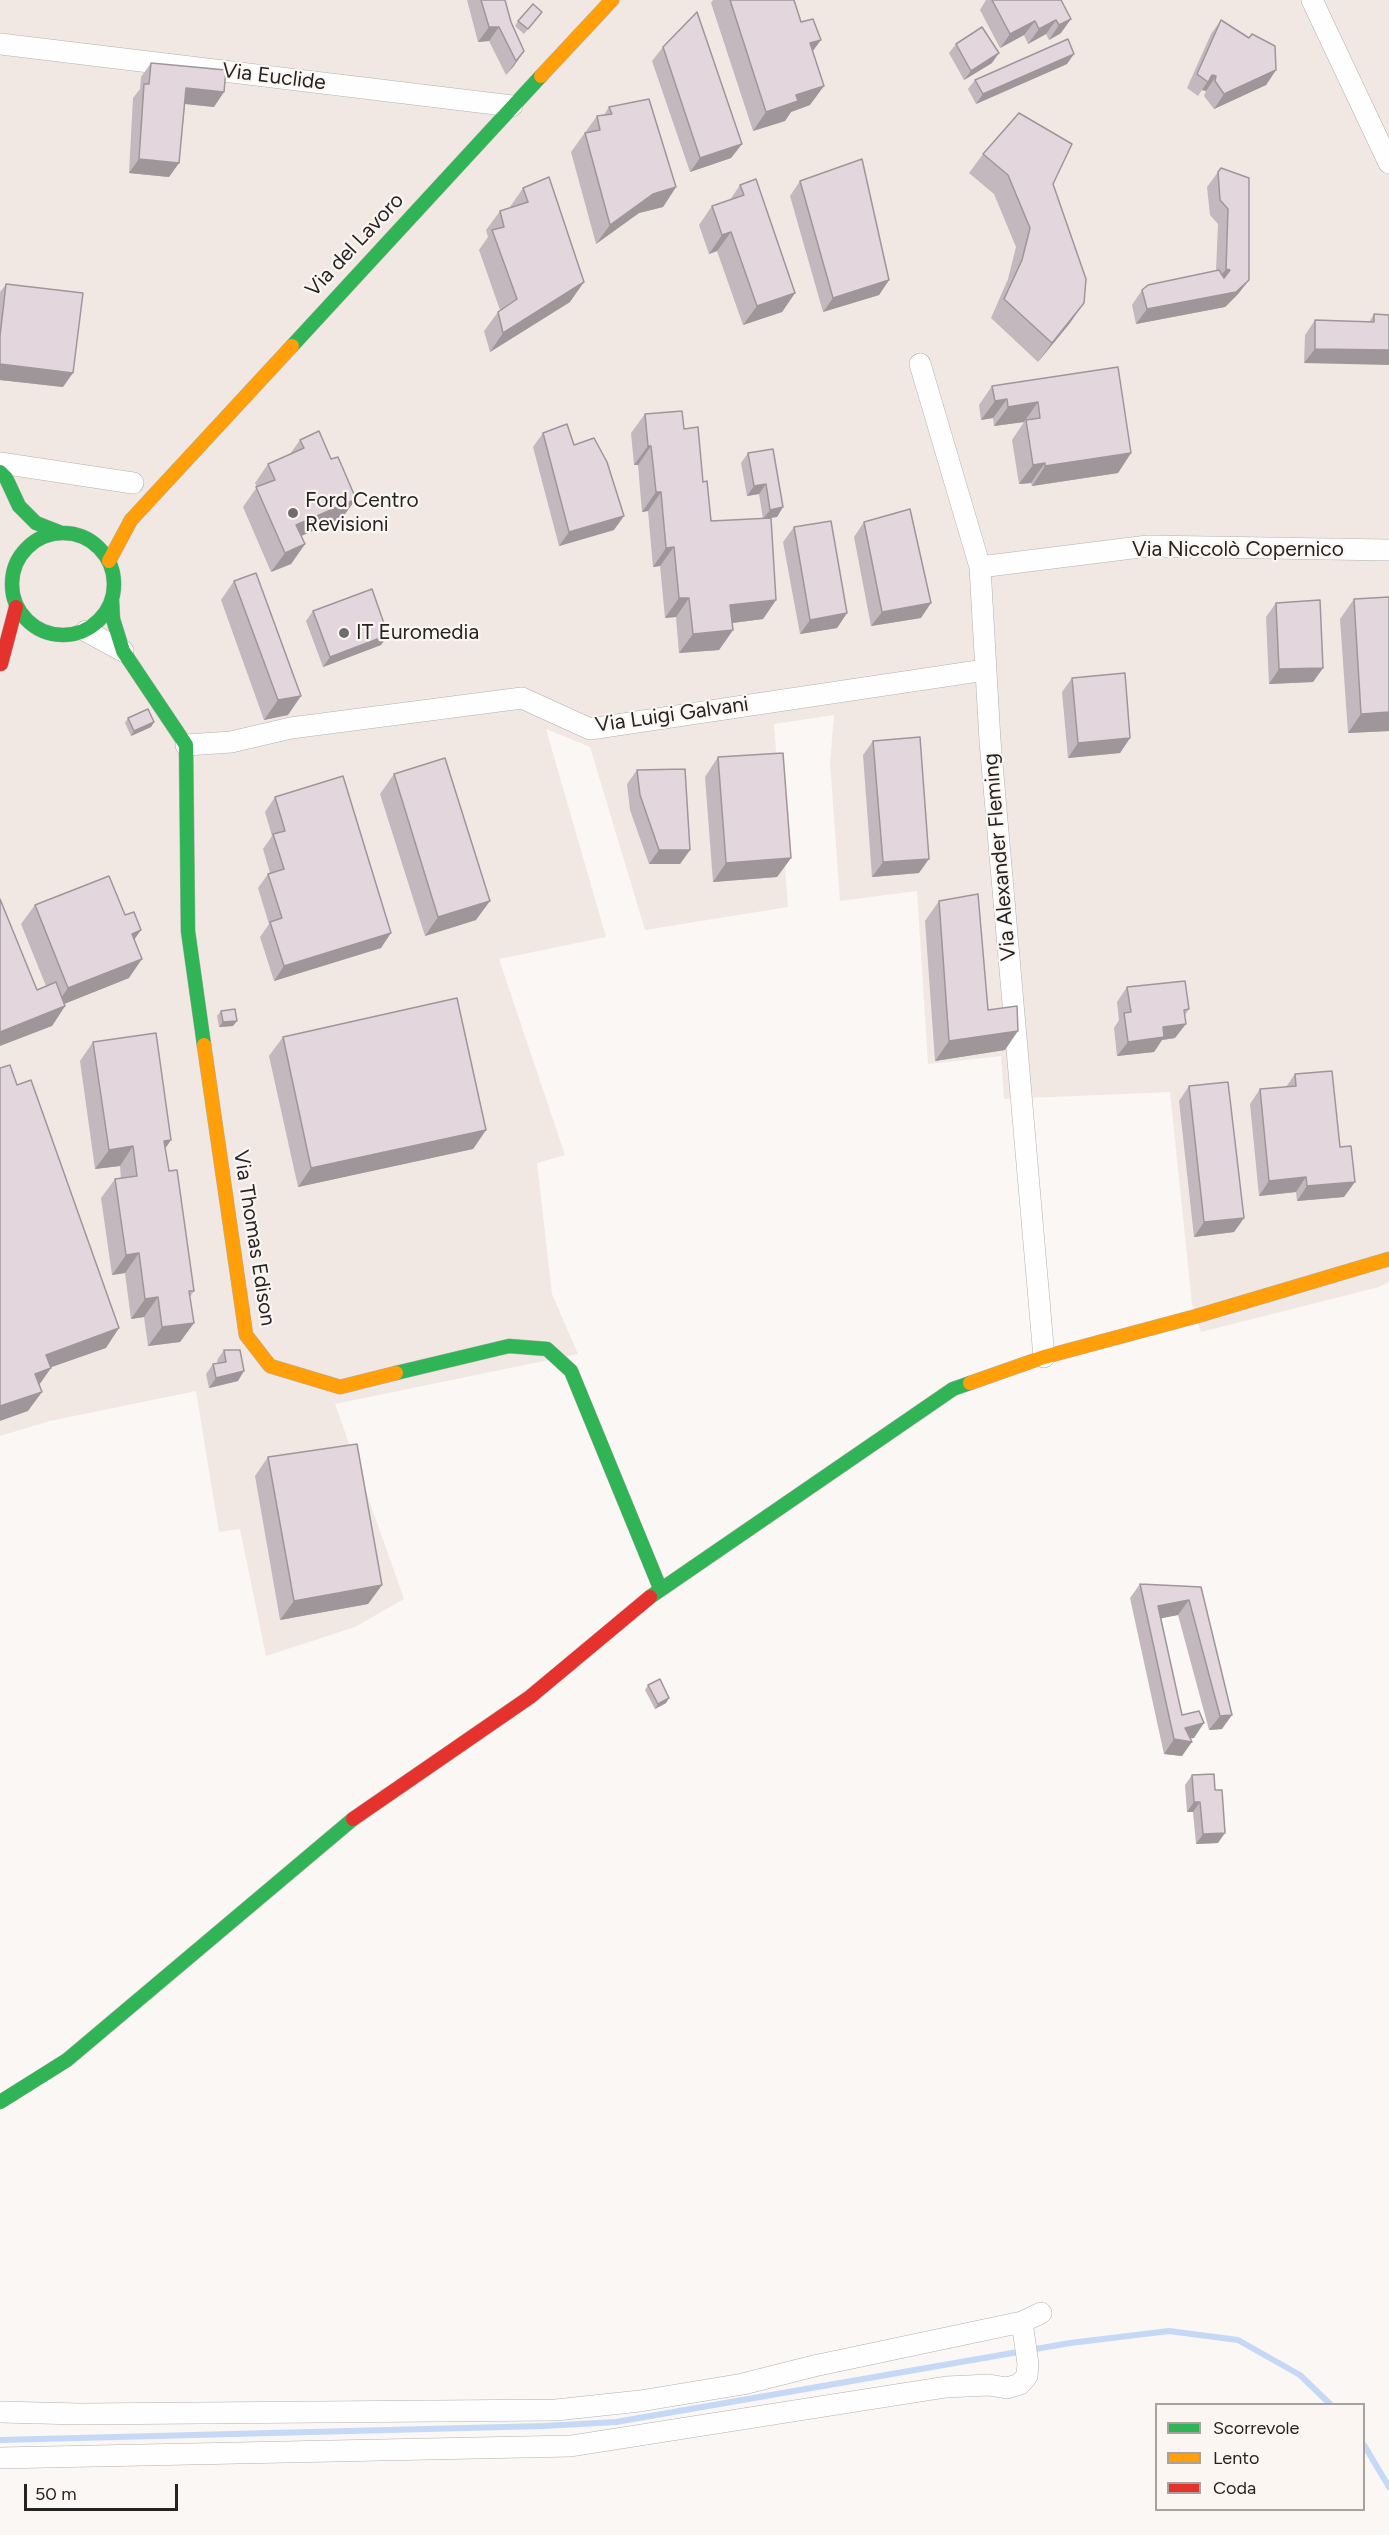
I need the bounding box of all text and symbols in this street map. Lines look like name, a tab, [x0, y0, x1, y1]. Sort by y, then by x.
street label: Via Euclide	[221, 58, 327, 96]
street label: Via del Lavoro	[301, 188, 409, 302]
place label: Ford Centro Revisioni	[305, 488, 419, 538]
marker: Ford Centro Revisioni	[286, 506, 300, 520]
street label: Via Niccolò Copernico	[1132, 537, 1344, 563]
place label: IT Euromedia	[356, 620, 479, 646]
marker: IT Euromedia	[337, 626, 351, 640]
street label: Via Luigi Galvani	[594, 692, 750, 738]
street label: Via Alexander Fleming	[978, 752, 1022, 962]
street label: Via Thomas Edison	[228, 1148, 280, 1328]
legend	[1155, 2403, 1365, 2511]
text: Scorrevole	[1213, 2417, 1299, 2439]
text: Lento	[1213, 2447, 1259, 2469]
scale bar	[27, 2472, 182, 2510]
text: Coda	[1213, 2477, 1256, 2499]
text: 50 m	[35, 2483, 77, 2505]

